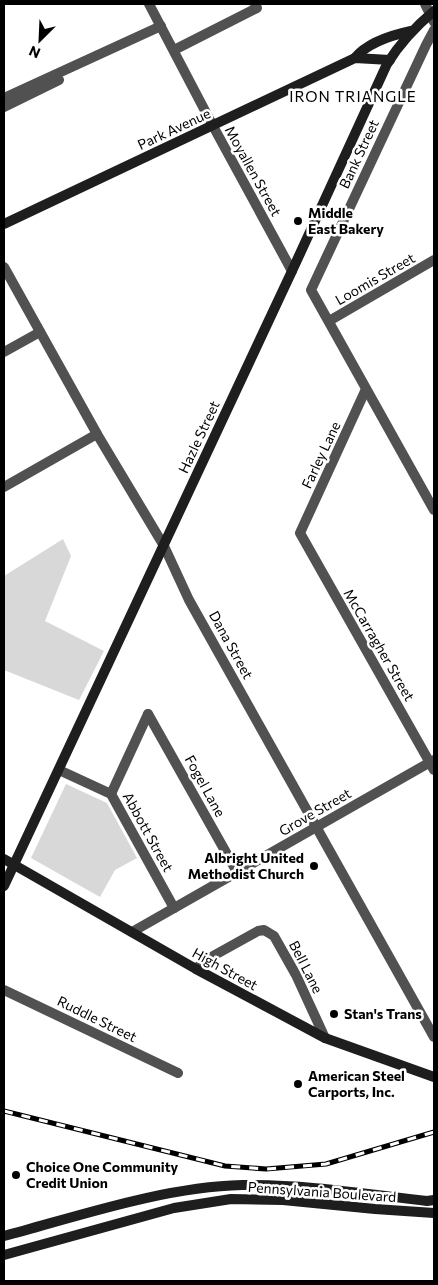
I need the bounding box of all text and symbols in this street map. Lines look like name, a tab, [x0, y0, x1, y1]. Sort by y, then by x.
north arrow	[15, 15, 65, 65]
text: N	[26, 42, 43, 62]
district label: IRON TRIANGLE	[289, 87, 417, 105]
street label: Park Avenue	[135, 104, 213, 153]
street label: Bank Street	[335, 116, 382, 191]
street label: Moyallen Street	[222, 123, 285, 219]
place label: Middle East Bakery	[308, 204, 384, 237]
marker: Middle East Bakery	[292, 215, 304, 227]
street label: Loomis Street	[332, 249, 418, 308]
street label: Hazle Street	[174, 398, 223, 476]
street label: Farley Lane	[298, 419, 343, 491]
street label: McCarragher Street	[340, 586, 419, 704]
street label: Dana Street	[206, 608, 257, 682]
street label: Fogel Lane	[182, 752, 229, 820]
street label: Grove Street	[276, 784, 354, 839]
street label: Abbott Street	[120, 789, 177, 875]
place label: Albright United Methodist Church	[188, 849, 304, 882]
marker: Albright United Methodist Church	[308, 860, 320, 872]
street label: Bell Lane	[286, 938, 327, 996]
street label: High Street	[190, 944, 261, 994]
street label: Ruddle Street	[55, 992, 140, 1045]
place label: Stan's Trans	[344, 1005, 422, 1022]
marker: Stan's Trans	[328, 1008, 340, 1020]
place label: American Steel Carports, Inc.	[308, 1067, 405, 1100]
marker: American Steel Carports, Inc.	[292, 1078, 304, 1090]
place label: Choice One Community Credit Union	[26, 1158, 179, 1191]
marker: Choice One Community Credit Union	[10, 1169, 22, 1181]
street label: Pennsylvania Boulevard	[247, 1178, 397, 1205]

